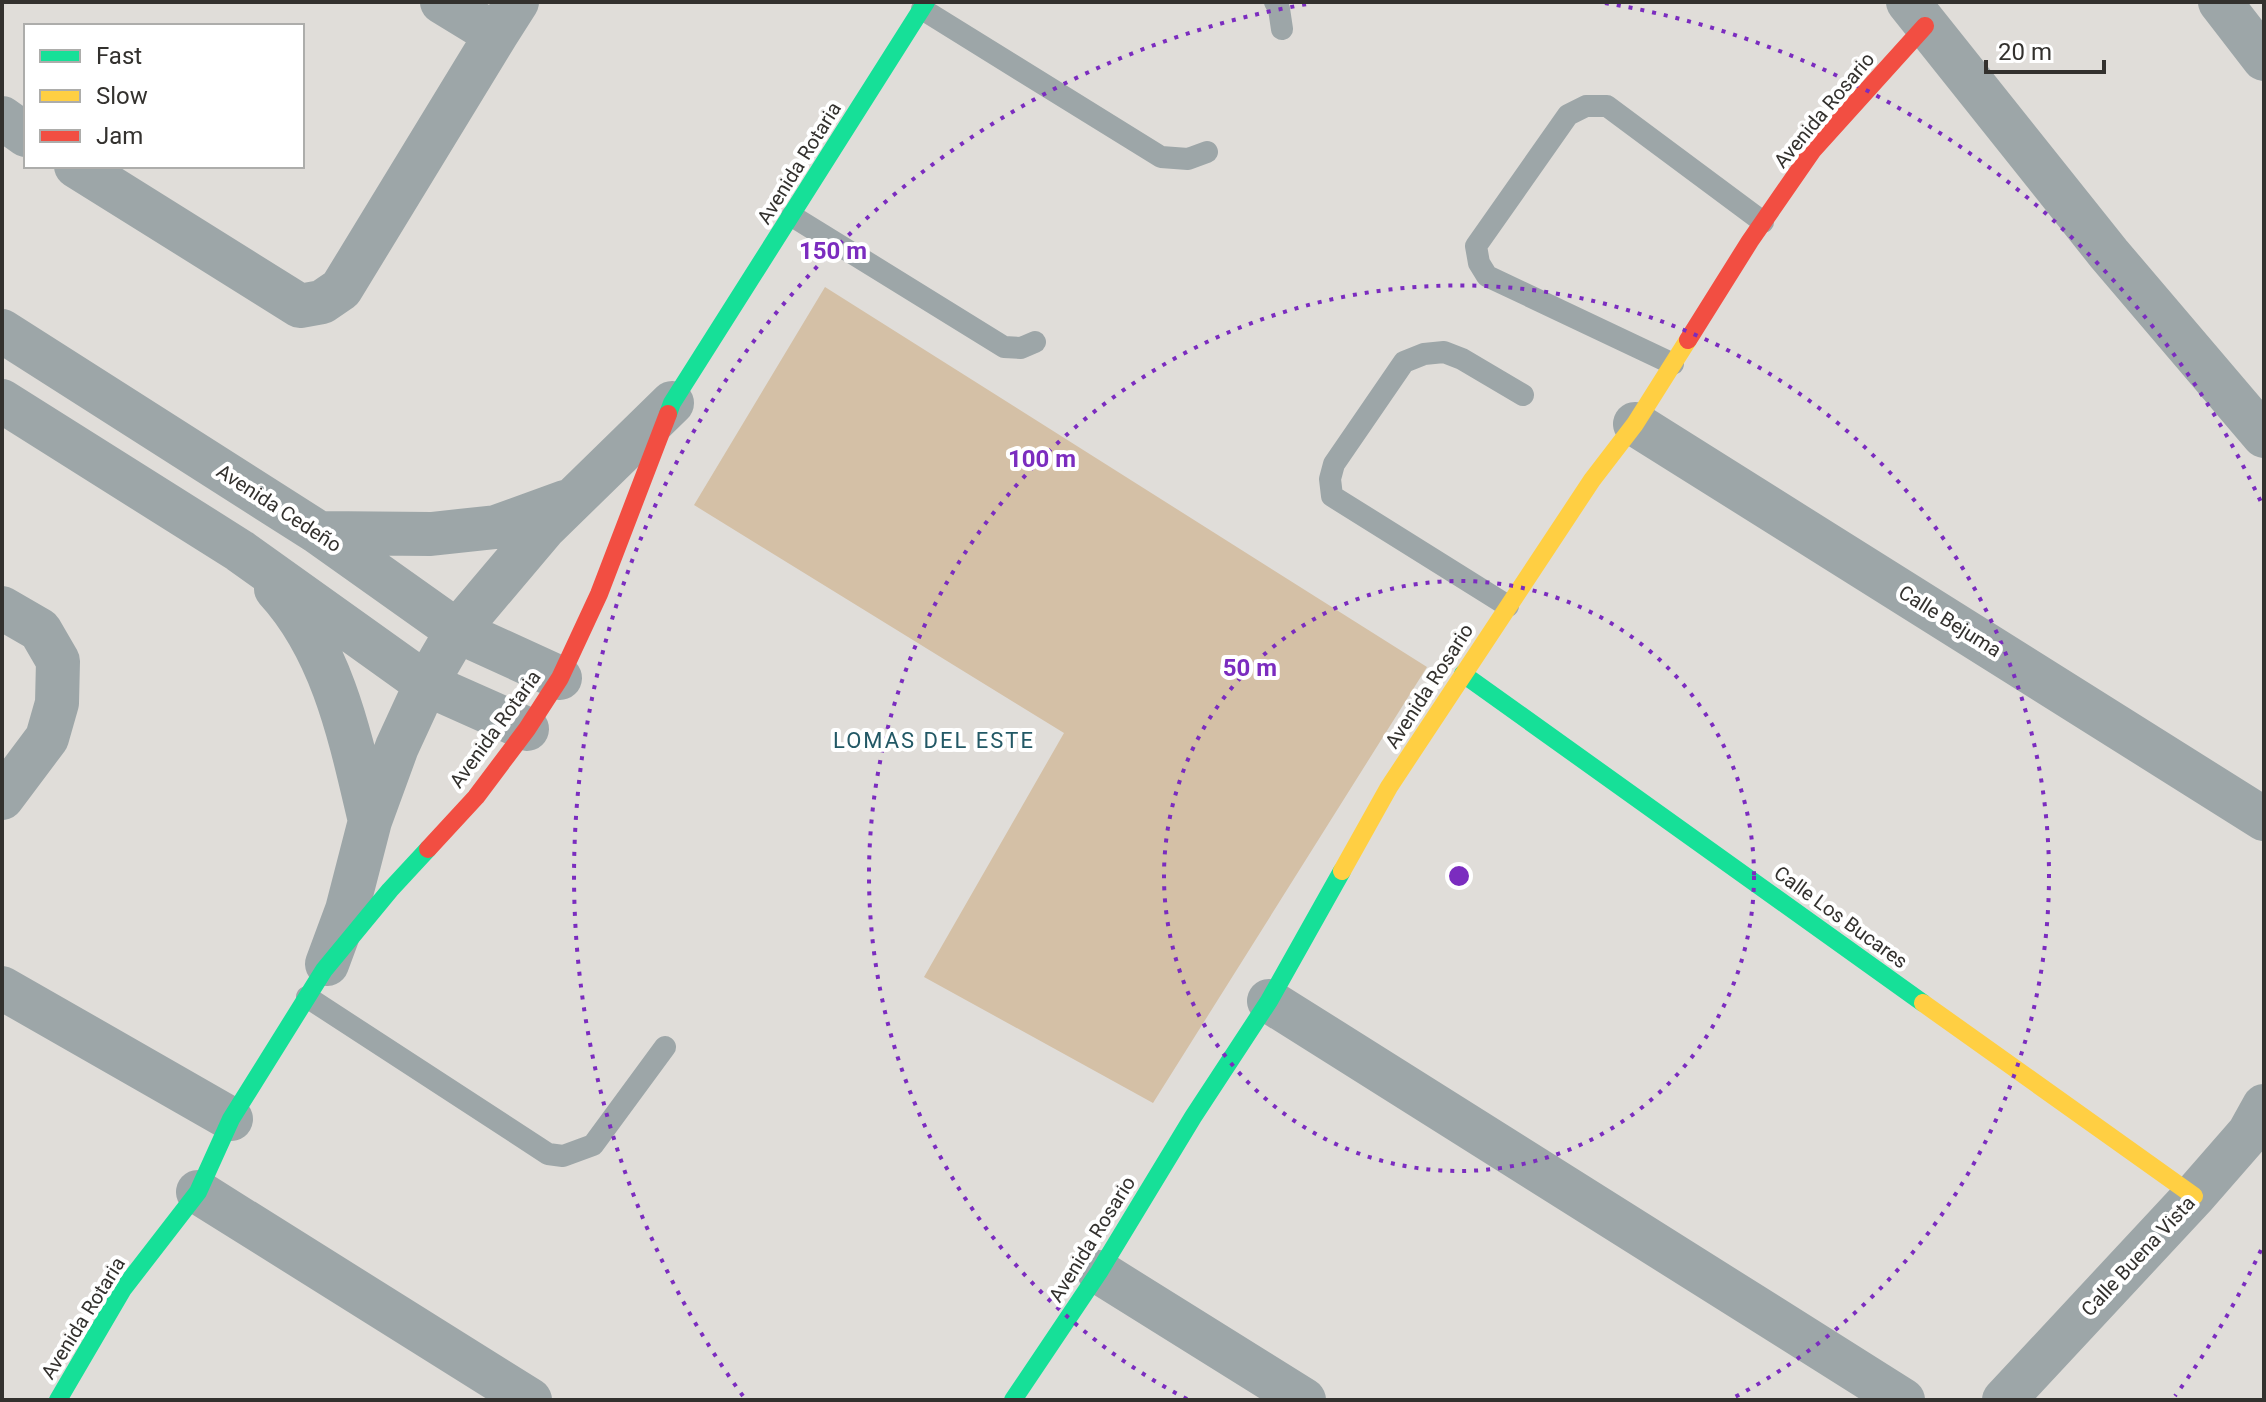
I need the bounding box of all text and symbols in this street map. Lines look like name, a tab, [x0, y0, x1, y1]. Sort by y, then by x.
legend	[24, 24, 304, 168]
scale bar	[1986, 24, 2104, 74]
text: 20 m	[1998, 38, 2052, 66]
text: Fast	[96, 42, 142, 70]
street label: Avenida Rosario	[1769, 47, 1879, 173]
text: Slow	[96, 82, 148, 110]
street label: Avenida Rotaria	[752, 98, 846, 228]
text: Jam	[96, 122, 143, 150]
text: 150 m	[799, 237, 867, 265]
text: 100 m	[1008, 445, 1076, 473]
street label: Avenida Cedeño	[212, 459, 346, 557]
street label: Calle Bejuma	[1894, 580, 2006, 662]
street label: Avenida Rosario	[1380, 619, 1478, 753]
text: 50 m	[1223, 654, 1277, 682]
street label: Avenida Rotaria	[444, 666, 546, 792]
district label: LOMAS DEL ESTE	[833, 728, 1035, 753]
street label: Calle Los Bucares	[1770, 861, 1912, 973]
centre of rings	[1445, 862, 1473, 890]
street label: Avenida Rosario	[1044, 1172, 1140, 1306]
street label: Calle Buena Vista	[2076, 1191, 2200, 1321]
street label: Avenida Rotaria	[36, 1253, 130, 1383]

